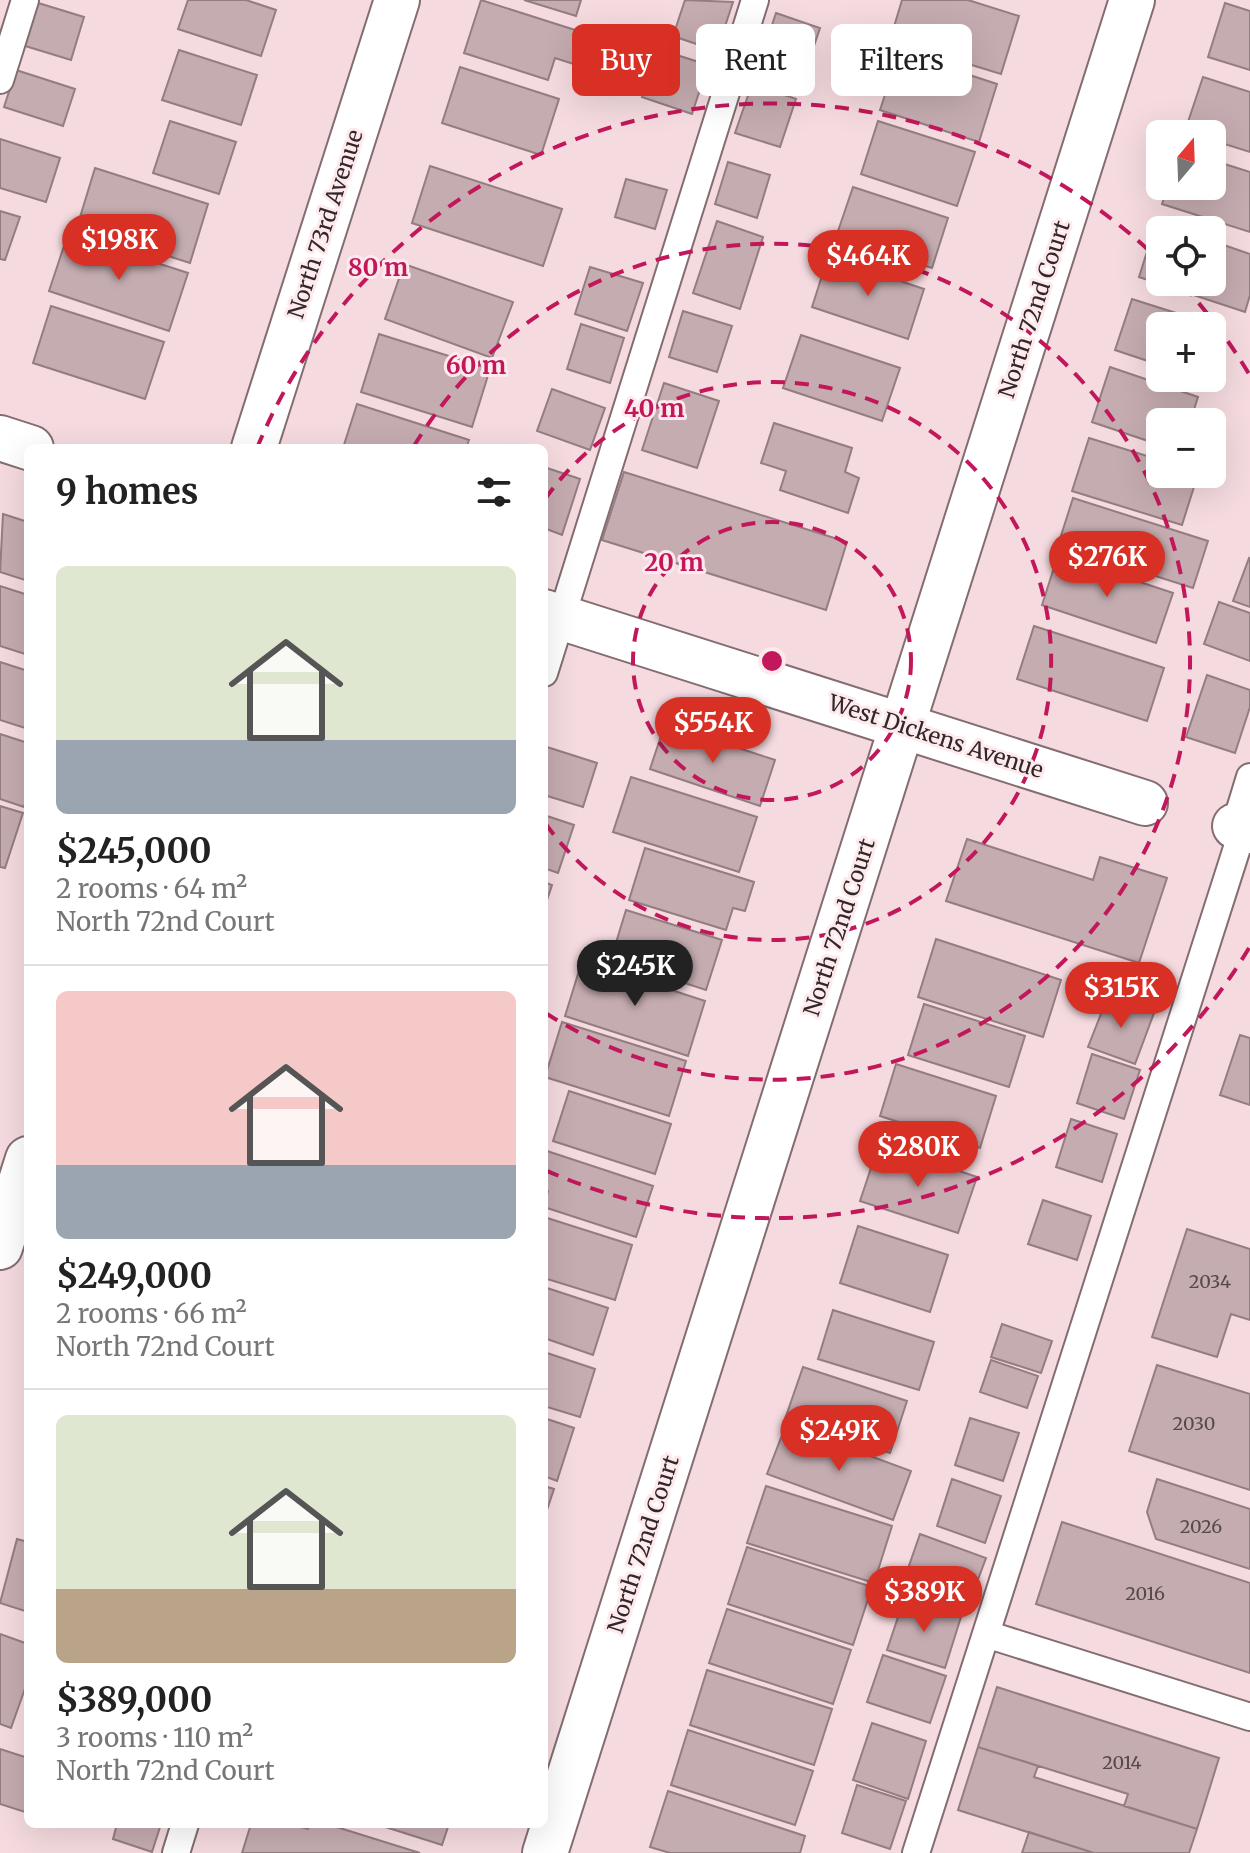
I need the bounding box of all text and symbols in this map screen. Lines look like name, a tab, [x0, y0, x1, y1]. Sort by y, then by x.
chip: Buy	[572, 24, 680, 96]
chip: Rent	[696, 24, 815, 96]
chip: Filters	[831, 24, 972, 96]
north arrow	[1146, 120, 1226, 200]
map controls	[1146, 120, 1226, 488]
street label: North 73rd Avenue	[281, 126, 369, 322]
pin: $198K	[63, 214, 175, 282]
street label: North 72nd Court	[992, 216, 1076, 401]
button: locate	[1146, 216, 1226, 296]
text: $198K	[80, 223, 158, 256]
pin: $464K	[812, 230, 924, 298]
text: $464K	[826, 239, 910, 272]
text: 80 m	[348, 252, 408, 283]
button: +	[1146, 312, 1226, 392]
text: 60 m	[446, 350, 506, 381]
text: 40 m	[624, 393, 684, 424]
button: −	[1146, 408, 1226, 488]
icon: filters	[472, 470, 516, 514]
text: 9 homes	[56, 471, 198, 513]
pin: $276K	[1051, 531, 1163, 599]
text: $276K	[1067, 540, 1147, 573]
text: 20 m	[644, 547, 704, 578]
icon: home	[214, 618, 358, 762]
centre of rings	[758, 647, 786, 675]
street label: West Dickens Avenue	[824, 688, 1047, 784]
pin: $554K	[657, 697, 769, 765]
text: $554K	[673, 706, 753, 739]
text: $245,000	[56, 830, 212, 872]
street label: North 72nd Court	[797, 834, 881, 1019]
text: 2 rooms · 64 m²	[56, 872, 247, 905]
text: North 72nd Court	[56, 905, 275, 938]
pin: $245K	[579, 940, 691, 1008]
text: $245K	[595, 949, 675, 982]
pin: $315K	[1065, 962, 1177, 1030]
text: $315K	[1083, 971, 1159, 1004]
icon: home	[214, 1043, 358, 1187]
pin: $280K	[862, 1121, 974, 1189]
text: $280K	[876, 1130, 960, 1163]
text: $249,000	[56, 1255, 212, 1297]
house number: 2034	[1189, 1270, 1231, 1293]
text: 2 rooms · 66 m²	[56, 1297, 247, 1330]
text: North 72nd Court	[56, 1330, 275, 1363]
pin: $249K	[783, 1405, 895, 1473]
house number: 2030	[1173, 1412, 1215, 1435]
text: $249K	[798, 1414, 880, 1447]
street label: North 72nd Court	[601, 1451, 685, 1636]
icon: home	[214, 1467, 358, 1611]
house number: 2026	[1180, 1515, 1222, 1538]
pin: $389K	[868, 1566, 980, 1634]
text: $389K	[883, 1575, 965, 1608]
house number: 2016	[1125, 1582, 1165, 1605]
text: $389,000	[56, 1679, 212, 1721]
text: 3 rooms · 110 m²	[56, 1721, 253, 1754]
house number: 2014	[1102, 1751, 1142, 1774]
text: North 72nd Court	[56, 1754, 275, 1787]

